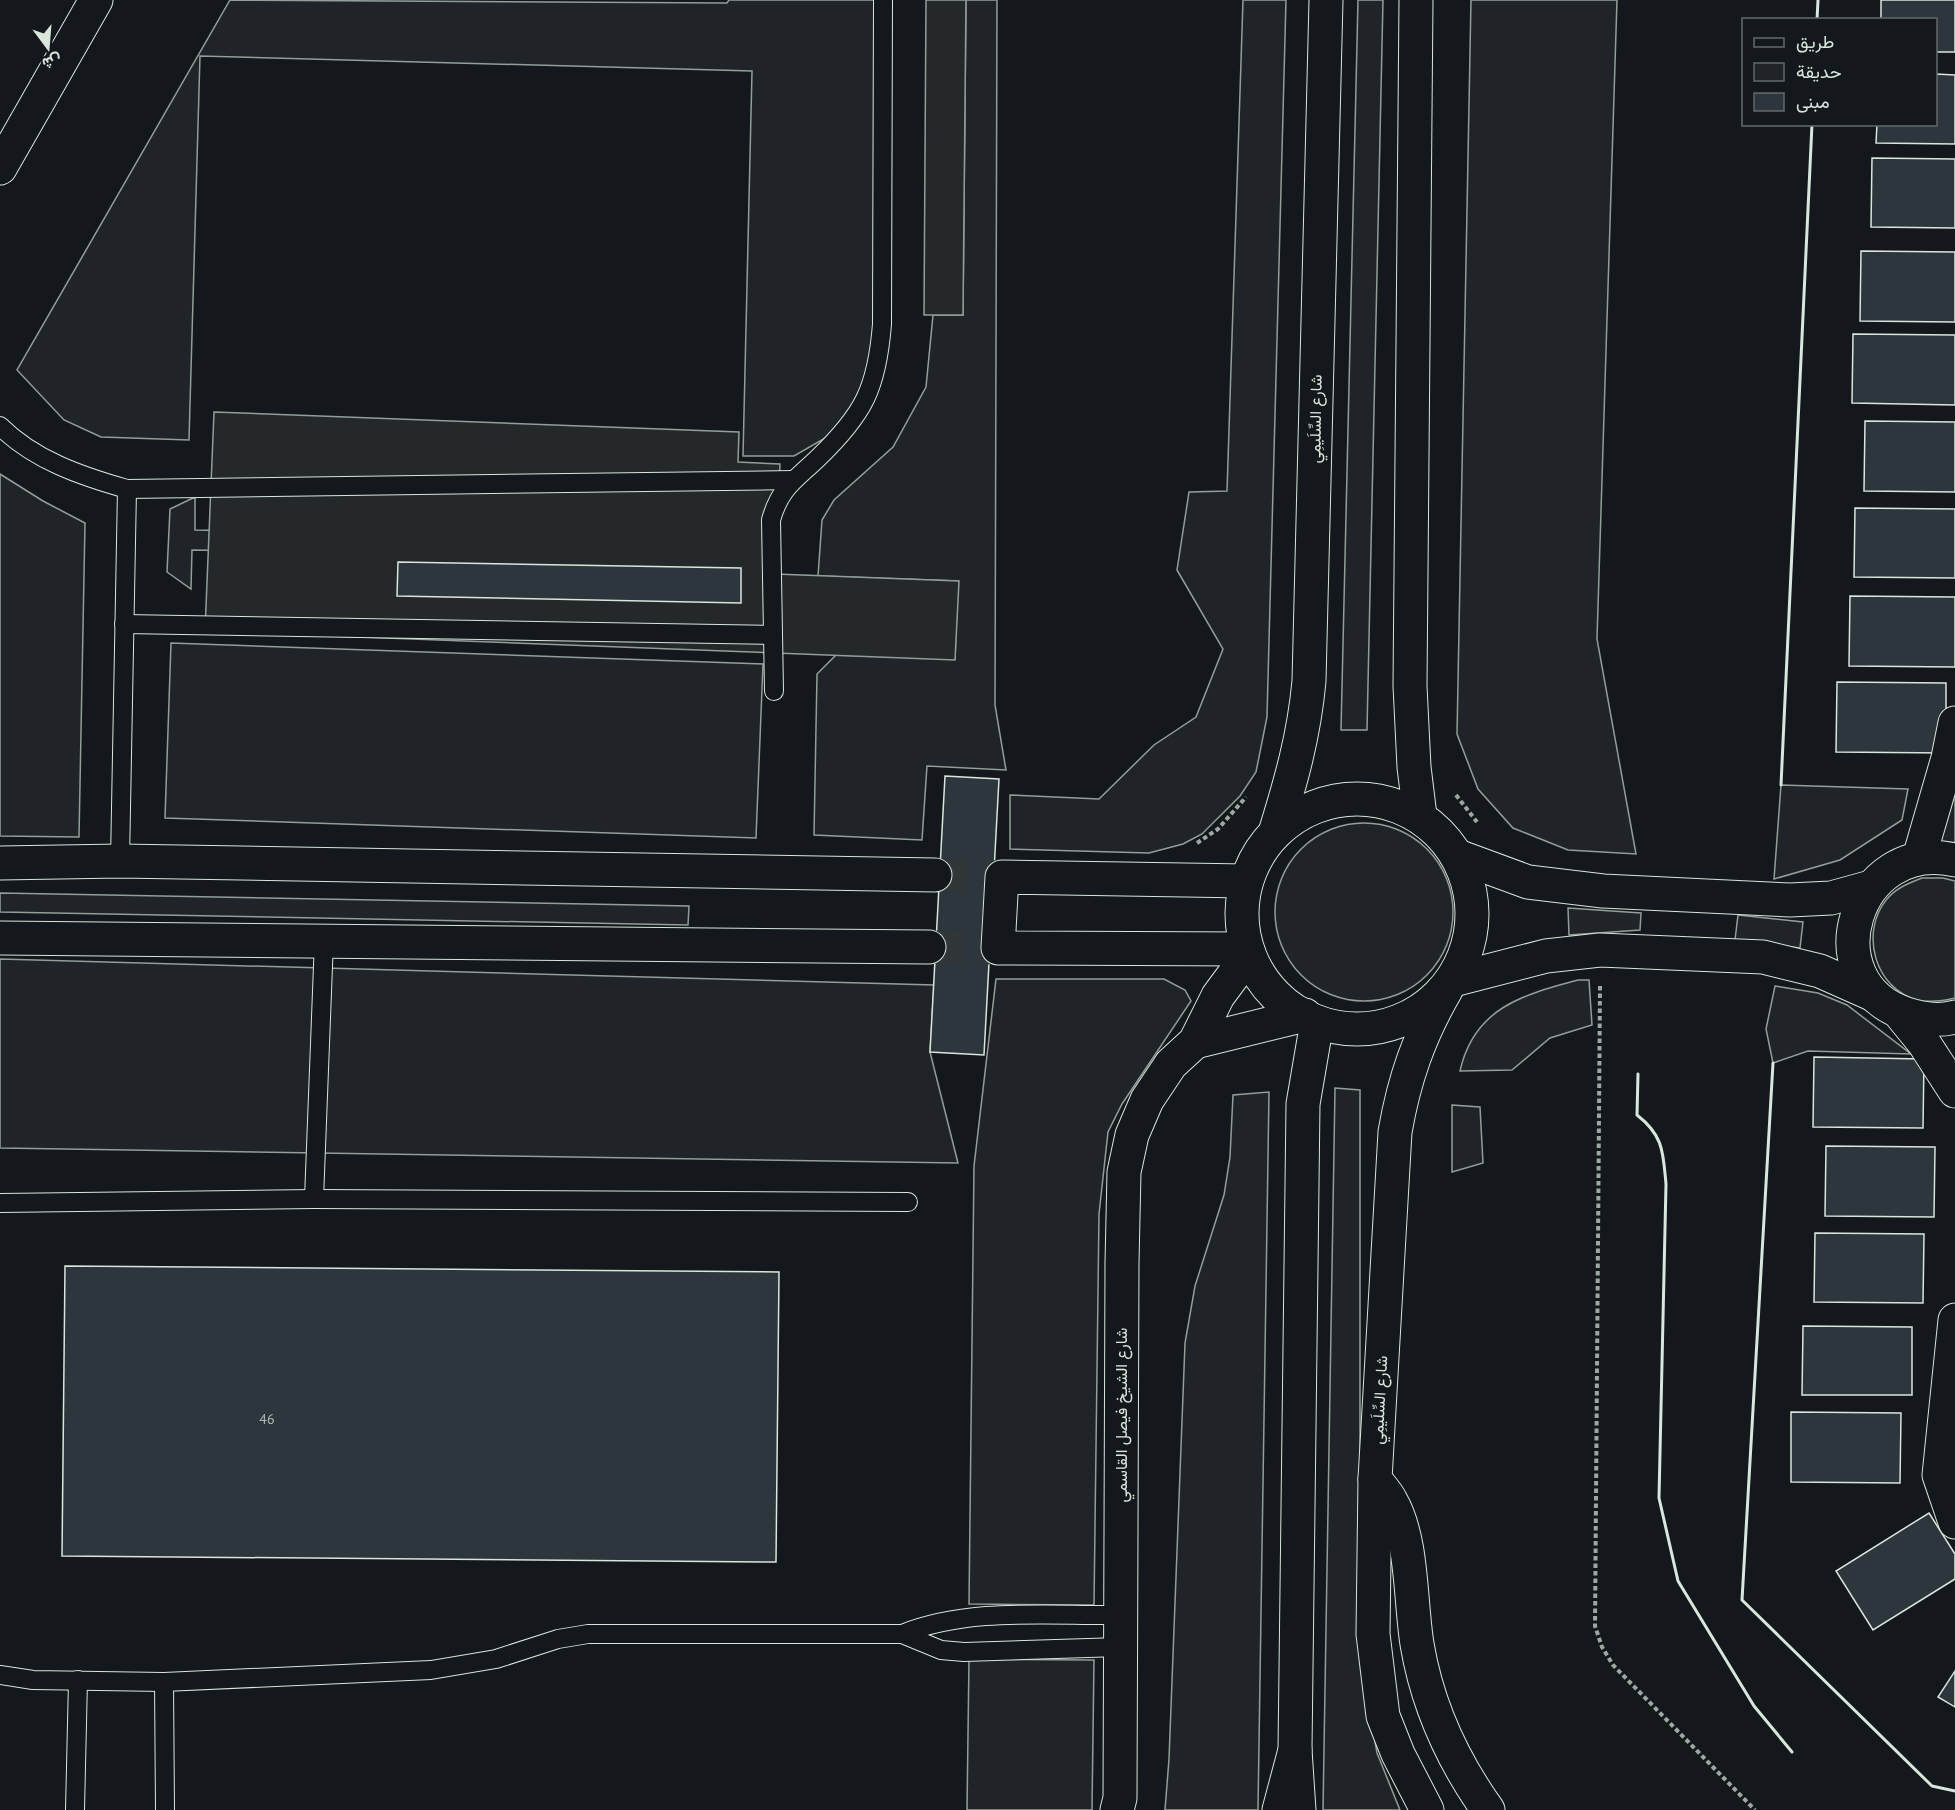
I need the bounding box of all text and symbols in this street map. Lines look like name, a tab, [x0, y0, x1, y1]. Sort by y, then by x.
north arrow	[18, 18, 78, 78]
legend	[1742, 18, 1937, 126]
text: طريق	[1796, 30, 1834, 53]
text: ش	[40, 50, 64, 75]
text: حديقة	[1796, 60, 1842, 83]
text: مبنى	[1796, 90, 1830, 113]
street label: شارع السِّلَيمِي	[1304, 374, 1330, 464]
street label: شارع الشيخ فيصل القاسمي	[1111, 1328, 1135, 1502]
street label: شارع السِّلَيمِي	[1367, 1355, 1395, 1445]
house number: 46	[259, 1410, 275, 1428]

